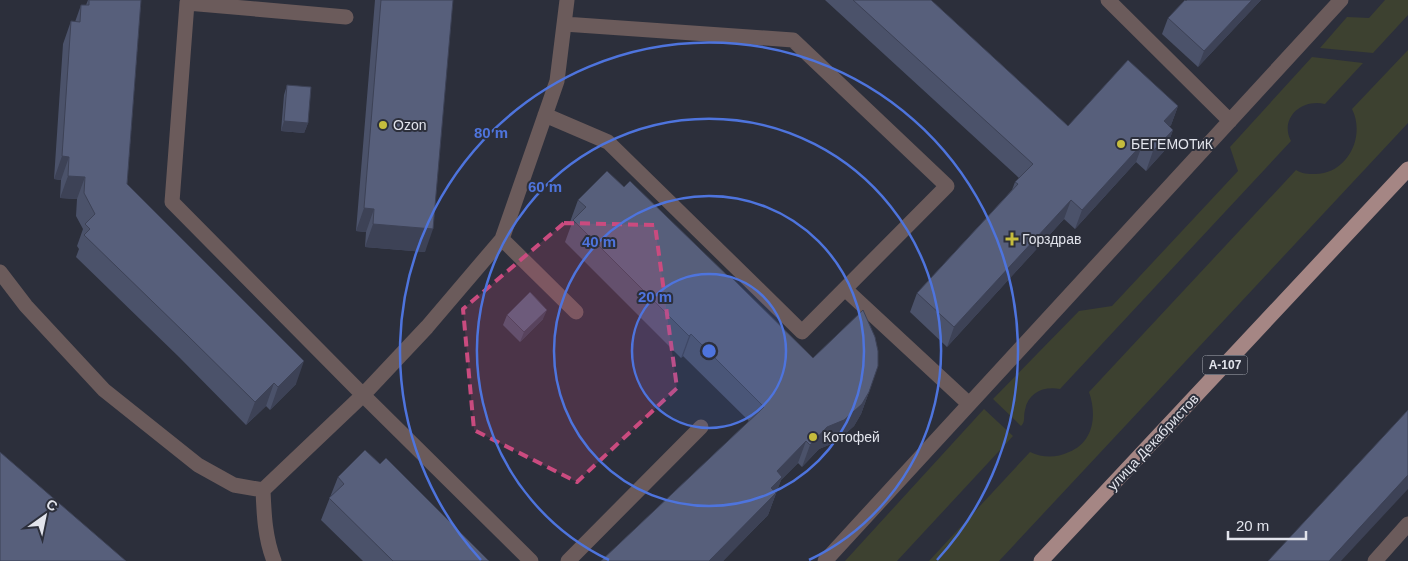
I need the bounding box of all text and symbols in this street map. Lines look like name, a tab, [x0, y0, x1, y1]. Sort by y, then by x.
place label: Ozon	[393, 117, 426, 133]
marker: Ozon	[377, 119, 389, 131]
text: 80 m	[474, 124, 508, 141]
place label: БЕГЕМОТиК	[1131, 136, 1214, 152]
marker: БЕГЕМОТиК	[1115, 138, 1127, 150]
text: 60 m	[528, 178, 562, 195]
place label: Горздрав	[1022, 231, 1081, 247]
text: 40 m	[582, 233, 616, 250]
marker: Горздрав	[1006, 233, 1018, 245]
text: 20 m	[638, 288, 672, 305]
centre of rings	[700, 342, 718, 360]
road number: А-107	[1202, 356, 1248, 374]
street label: улица Декабристов	[1104, 390, 1202, 494]
place label: Котофей	[823, 429, 880, 445]
marker: Котофей	[807, 431, 819, 443]
north arrow	[20, 491, 70, 541]
text: С	[43, 496, 61, 515]
scale bar	[1228, 508, 1306, 540]
text: 20 m	[1236, 517, 1269, 534]

